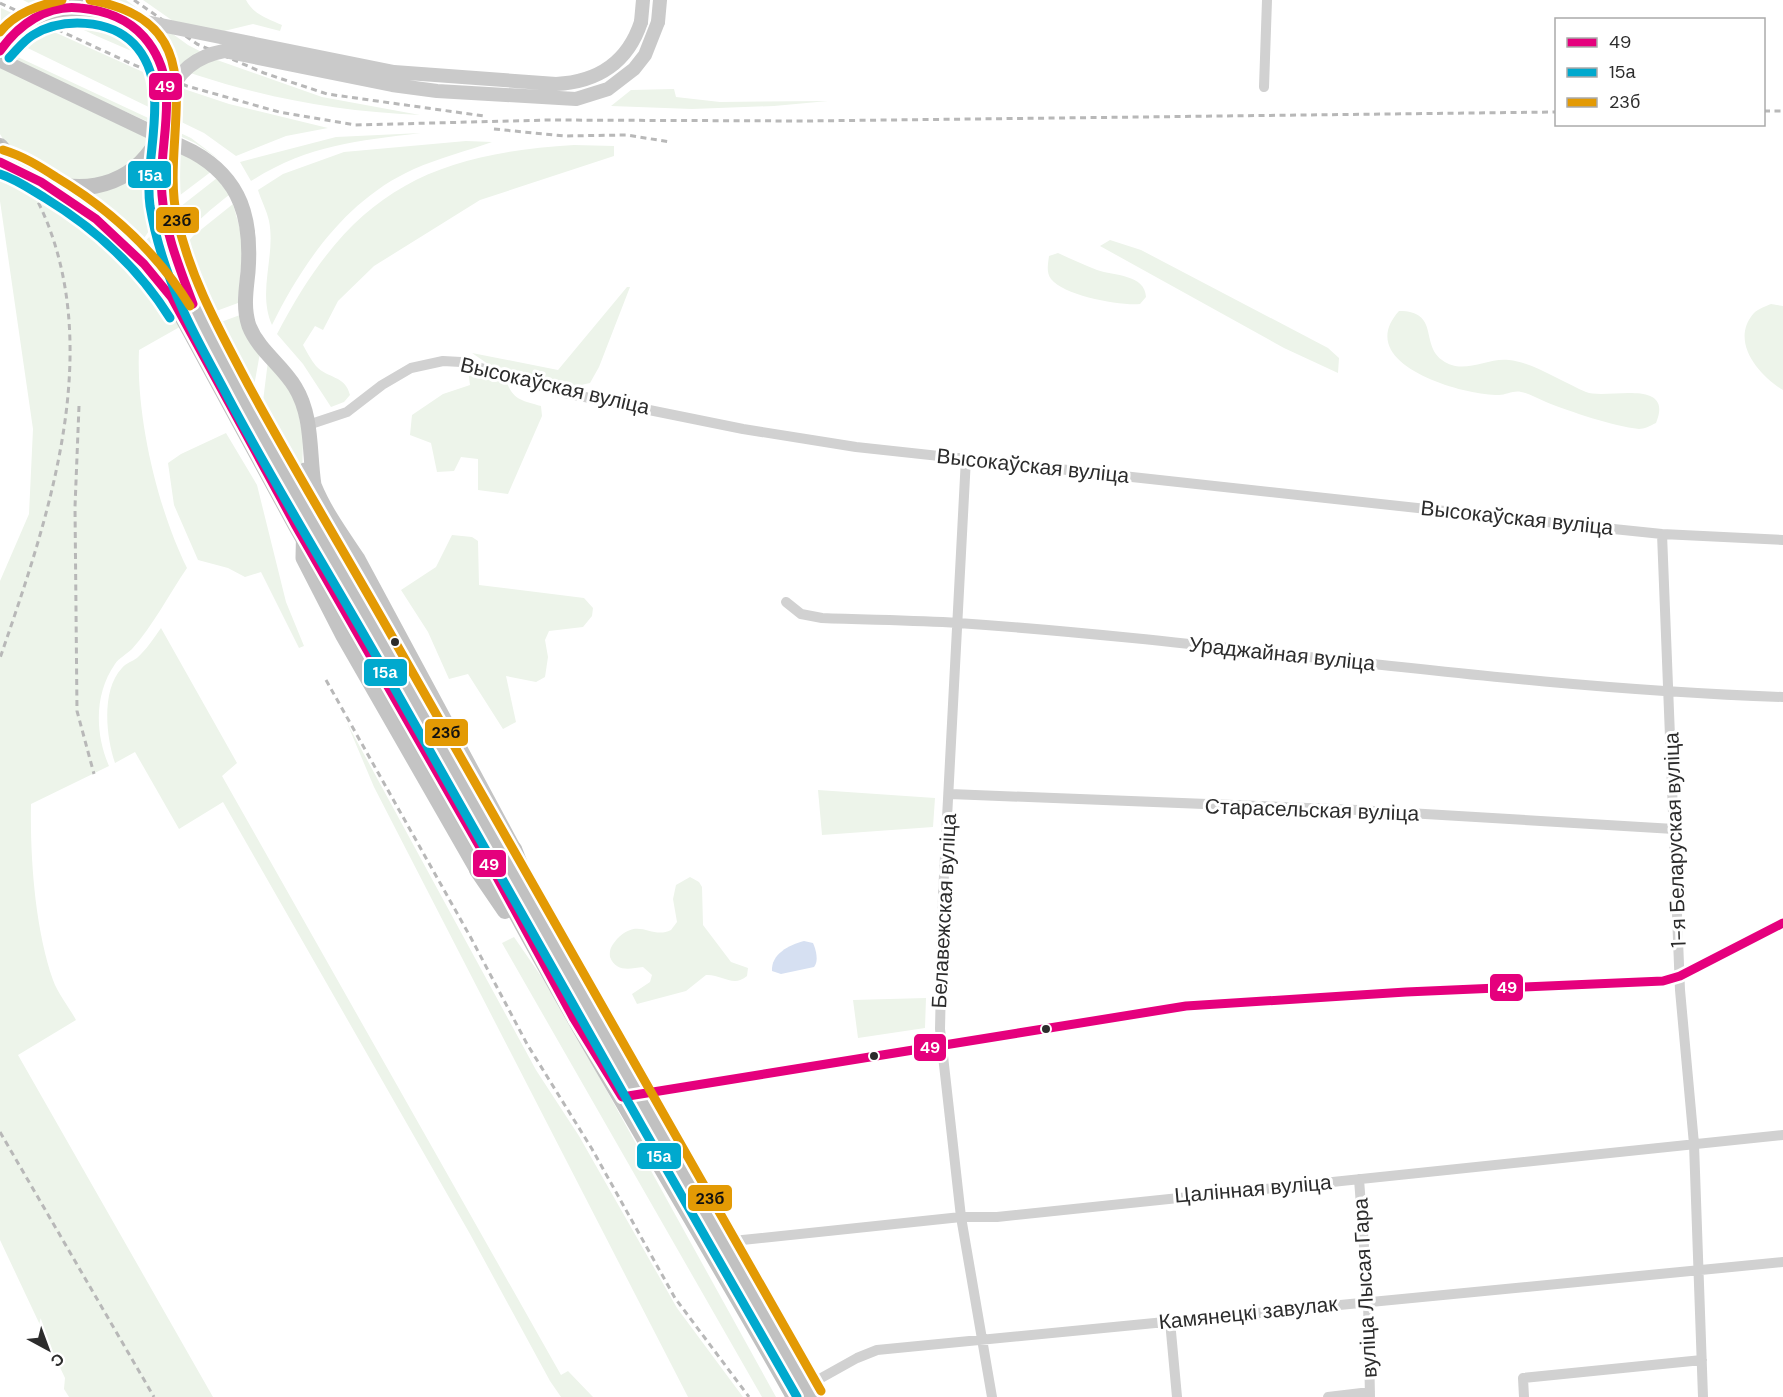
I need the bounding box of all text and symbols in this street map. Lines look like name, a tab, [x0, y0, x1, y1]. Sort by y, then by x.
legend	[1555, 18, 1765, 126]
text: 49	[1609, 30, 1631, 54]
text: 15а	[1609, 60, 1637, 84]
line badge: 49	[148, 72, 183, 101]
text: 49	[155, 76, 175, 97]
text: 23б	[1609, 90, 1640, 114]
line badge: 15а	[127, 160, 172, 189]
text: 15а	[138, 165, 162, 186]
line badge: 23б	[155, 206, 200, 234]
text: 23б	[163, 210, 191, 231]
street label: Высокаўская вуліца	[458, 351, 653, 421]
street label: Высокаўская вуліца	[935, 442, 1131, 490]
street label: Высокаўская вуліца	[1419, 494, 1615, 542]
street label: Ураджайная вуліца	[1188, 630, 1377, 678]
unlabelled marker	[389, 636, 401, 648]
line badge: 15а	[363, 658, 408, 687]
text: 15а	[373, 662, 397, 683]
line badge: 23б	[424, 718, 469, 747]
text: 23б	[432, 722, 460, 743]
street label: 1-я Беларуская вуліца	[1657, 732, 1693, 948]
street label: Старасельская вуліца	[1204, 792, 1420, 828]
street label: Белавежская вуліца	[925, 812, 963, 1009]
line badge: 49	[472, 849, 507, 878]
text: 49	[479, 854, 499, 875]
line badge: 49	[1489, 973, 1524, 1002]
text: 49	[1497, 977, 1517, 998]
unlabelled marker	[1040, 1023, 1052, 1035]
line badge: 49	[913, 1033, 947, 1062]
text: 49	[920, 1037, 940, 1058]
unlabelled marker	[868, 1050, 880, 1062]
line badge: 15а	[636, 1142, 682, 1170]
text: 15а	[647, 1146, 671, 1167]
street label: Цалінная вуліца	[1173, 1168, 1333, 1210]
line badge: 23б	[687, 1184, 733, 1212]
text: 23б	[696, 1188, 724, 1209]
street label: вуліца Лысая Гара	[1346, 1197, 1384, 1379]
street label: Камянецкі завулак	[1157, 1290, 1340, 1336]
north arrow	[18, 1319, 78, 1379]
text: С	[46, 1348, 69, 1372]

